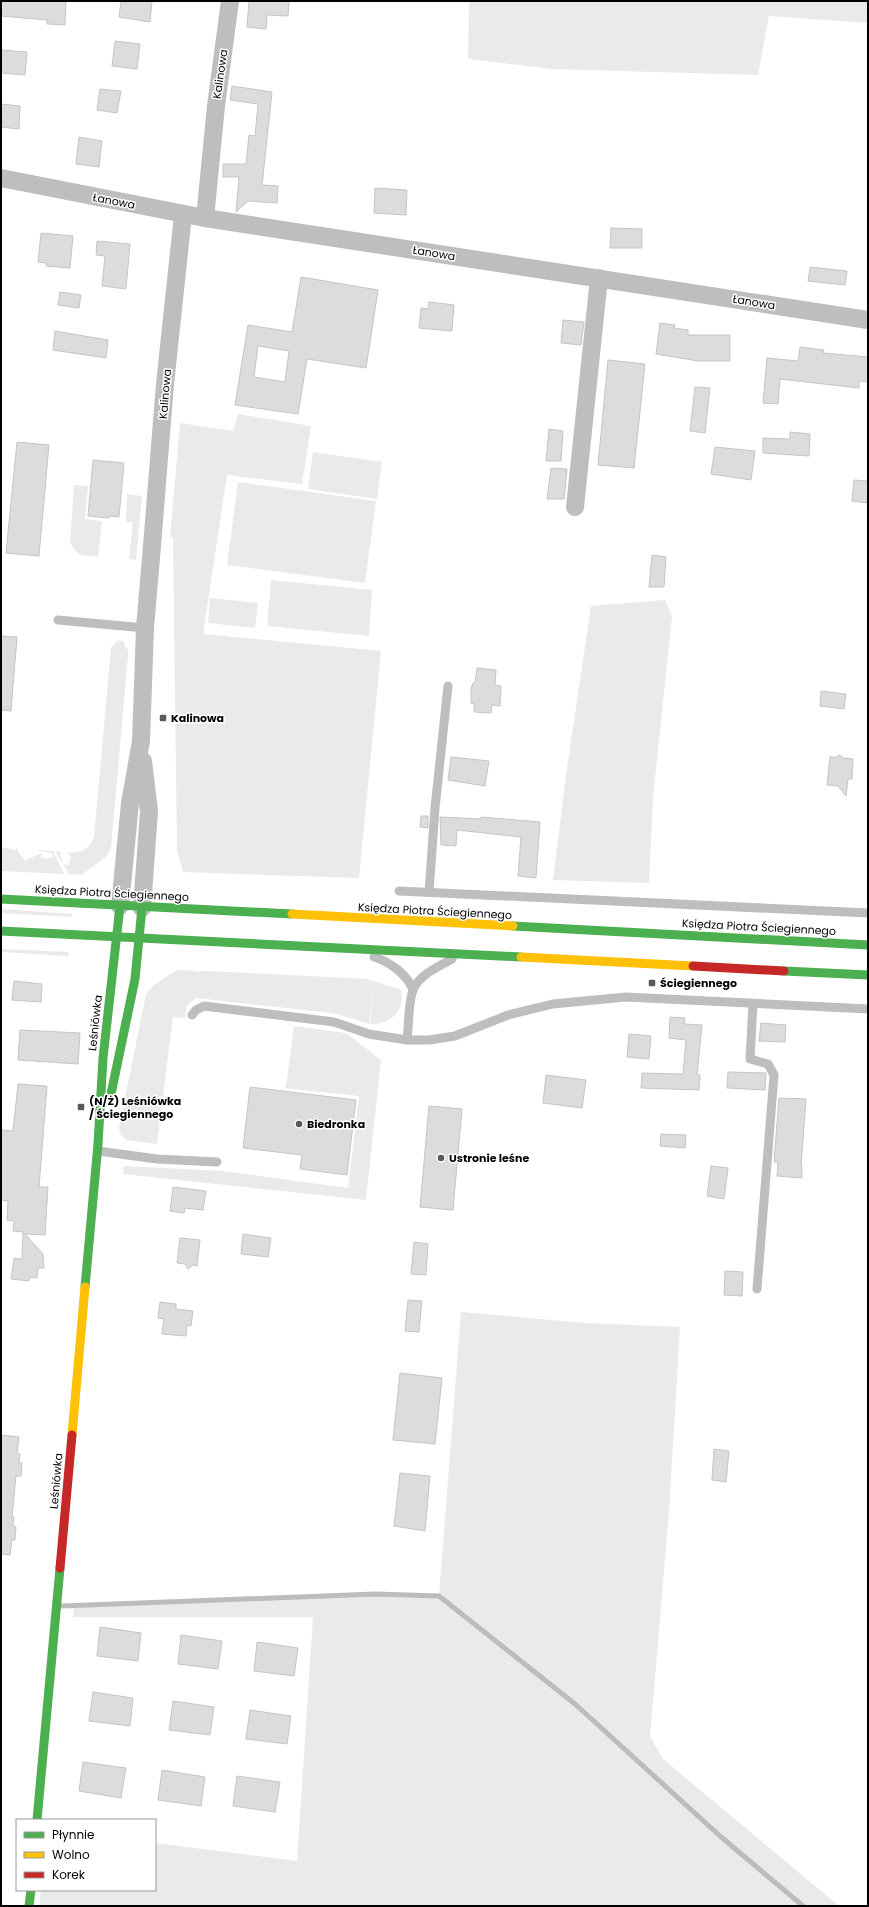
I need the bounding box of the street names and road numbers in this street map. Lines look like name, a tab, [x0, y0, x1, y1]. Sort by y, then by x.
street label: Kalinowa	[209, 48, 231, 100]
street label: Łanowa	[91, 189, 137, 213]
street label: Łanowa	[412, 242, 456, 264]
street label: Łanowa	[732, 291, 776, 313]
street label: Kalinowa	[155, 368, 175, 420]
street label: Księdza Piotra Ściegiennego	[35, 881, 189, 905]
street label: Księdza Piotra Ściegiennego	[358, 899, 512, 923]
street label: Księdza Piotra Ściegiennego	[682, 915, 836, 939]
street label: Leśniówka	[84, 994, 106, 1052]
street label: Leśniówka	[46, 1452, 66, 1510]

